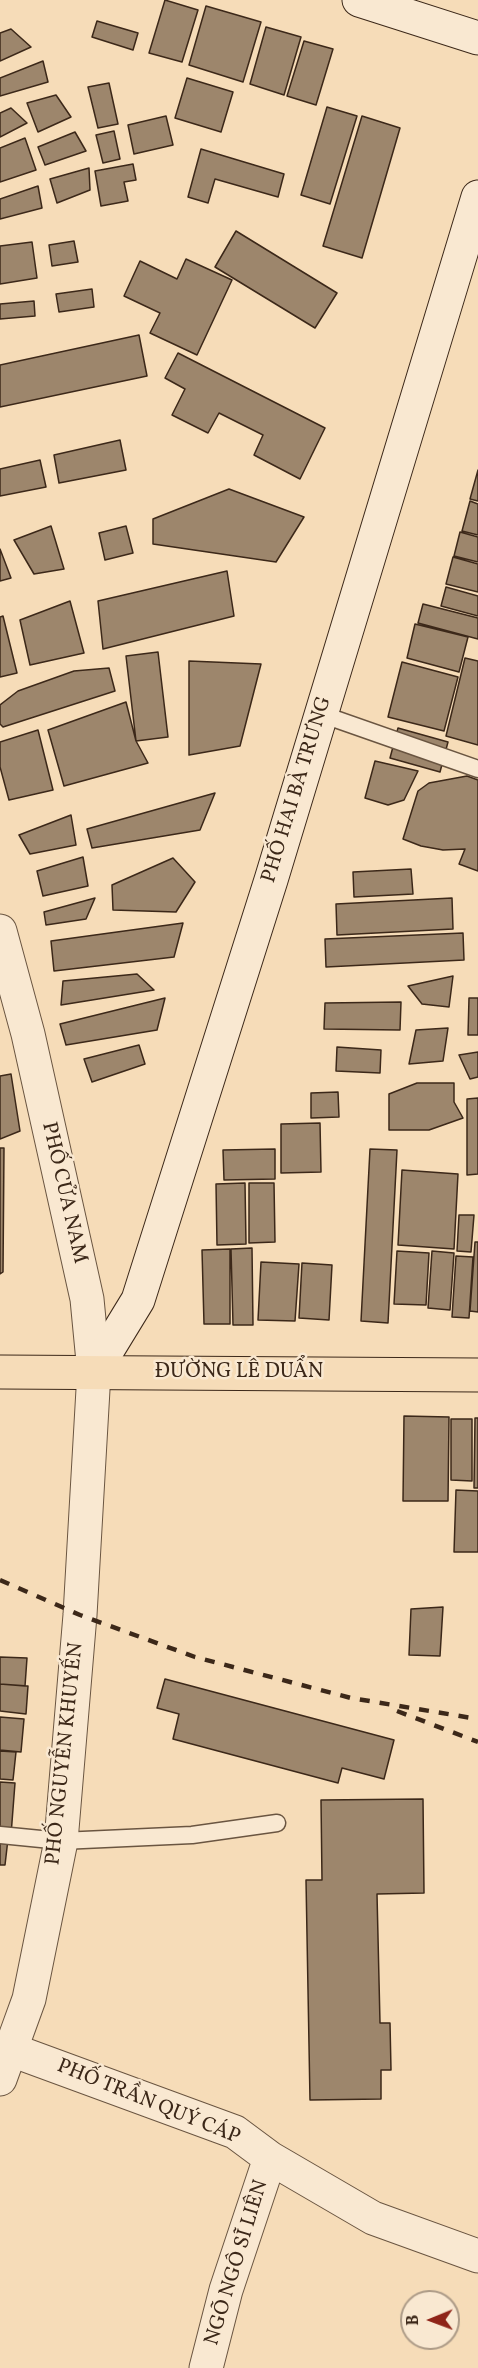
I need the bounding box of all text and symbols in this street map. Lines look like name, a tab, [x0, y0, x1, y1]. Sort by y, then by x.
street label: PHỐ HAI BÀ TRƯNG	[258, 694, 338, 886]
street label: PHỐ CỬA NAM	[34, 1120, 92, 1266]
street label: ĐƯỜNG LÊ DUẨN	[155, 1360, 323, 1386]
street label: PHỐ NGUYỄN KHUYẾN	[42, 1641, 90, 1867]
street label: PHỐ TRẦN QUÝ CÁP	[53, 2055, 243, 2151]
street label: NGÕ NGÔ SĨ LIÊN	[201, 2177, 275, 2349]
north arrow	[400, 2290, 460, 2350]
text: B	[403, 2315, 425, 2326]

